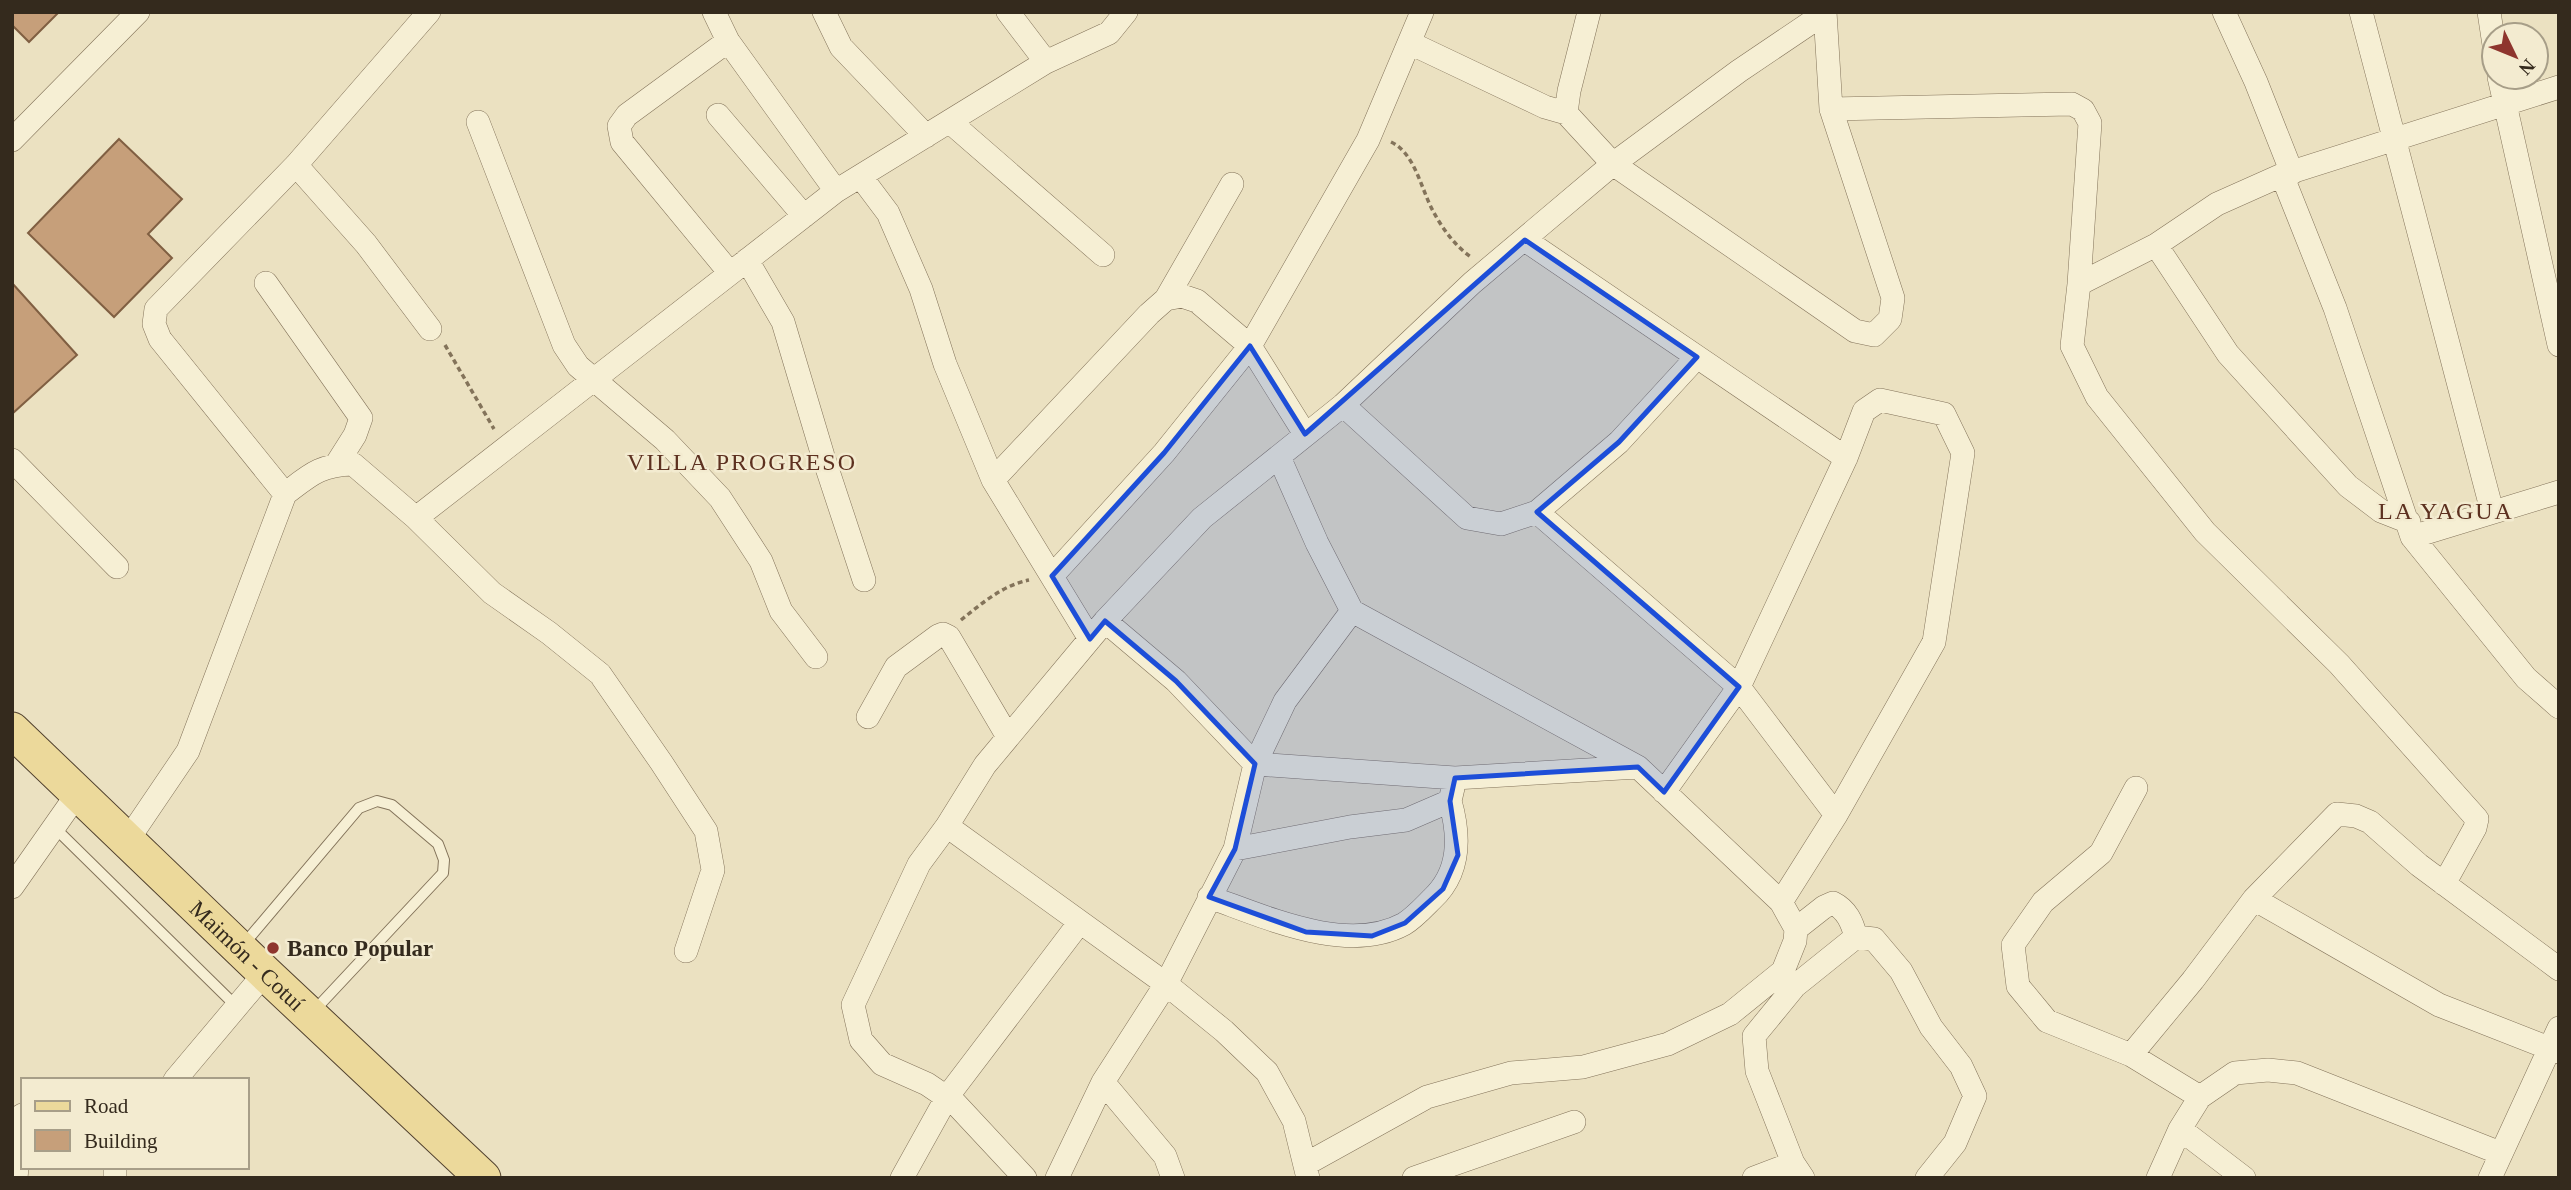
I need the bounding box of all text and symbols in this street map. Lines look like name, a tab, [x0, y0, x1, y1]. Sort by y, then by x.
north arrow	[2480, 21, 2550, 91]
text: N	[2515, 55, 2539, 80]
district label: VILLA PROGRESO	[627, 449, 857, 475]
district label: LA YAGUA	[2378, 498, 2514, 524]
street label: Maimón - Cotuí	[185, 896, 310, 1017]
place label: Banco Popular	[287, 936, 433, 961]
marker: Banco Popular	[265, 940, 281, 956]
legend	[21, 1078, 248, 1169]
text: Road	[84, 1094, 129, 1118]
text: Building	[84, 1129, 158, 1153]

